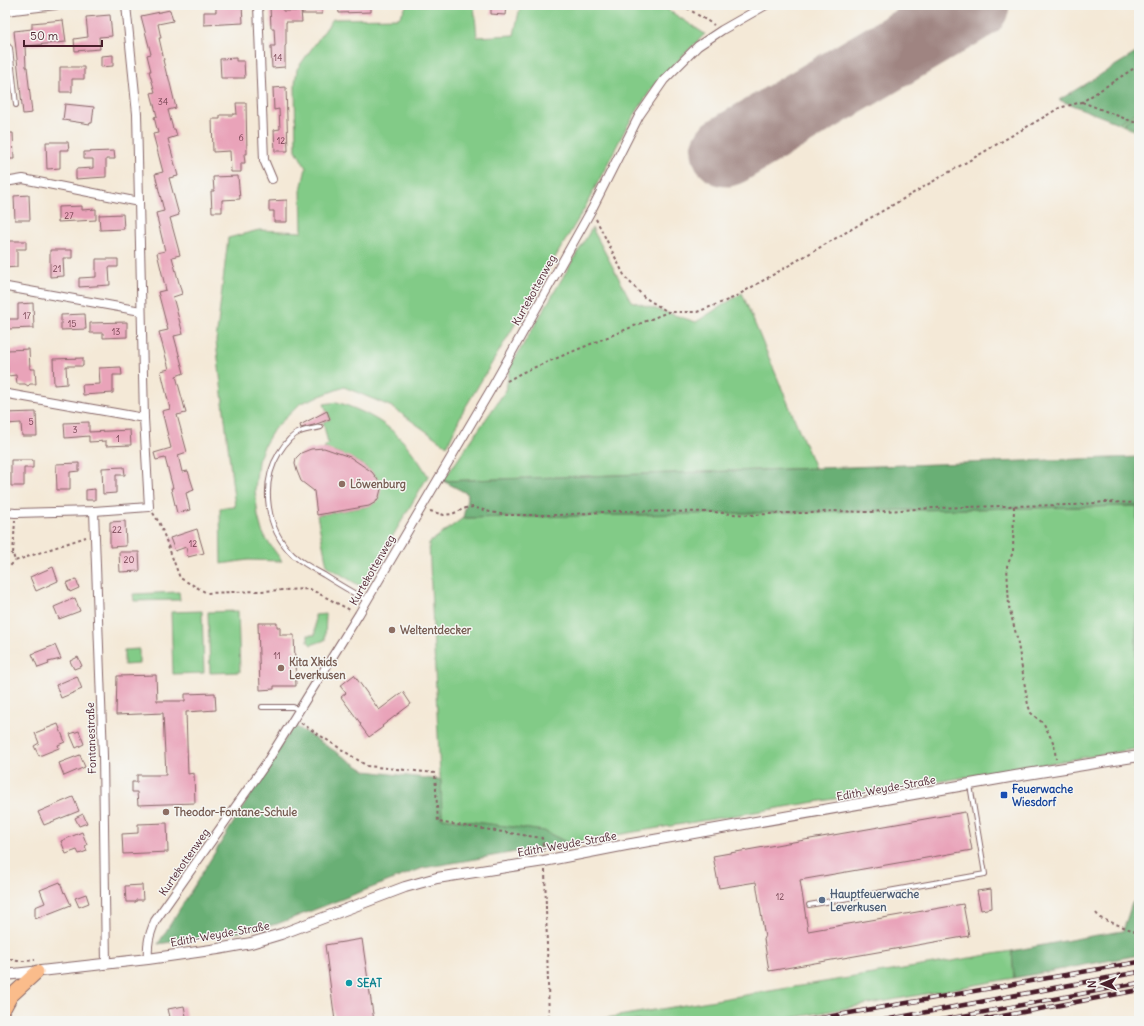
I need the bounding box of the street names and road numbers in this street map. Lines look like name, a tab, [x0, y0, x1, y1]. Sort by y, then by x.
street label: Kurtekottenweg	[509, 252, 559, 328]
street label: Kurtekottenweg	[346, 532, 398, 608]
street label: Fontanestraße	[83, 702, 99, 774]
street label: Edith-Weyde-Straße	[835, 772, 937, 804]
street label: Kurtekottenweg	[156, 826, 212, 898]
street label: Edith-Weyde-Straße	[516, 828, 618, 860]
street label: Edith-Weyde-Straße	[169, 918, 271, 950]

